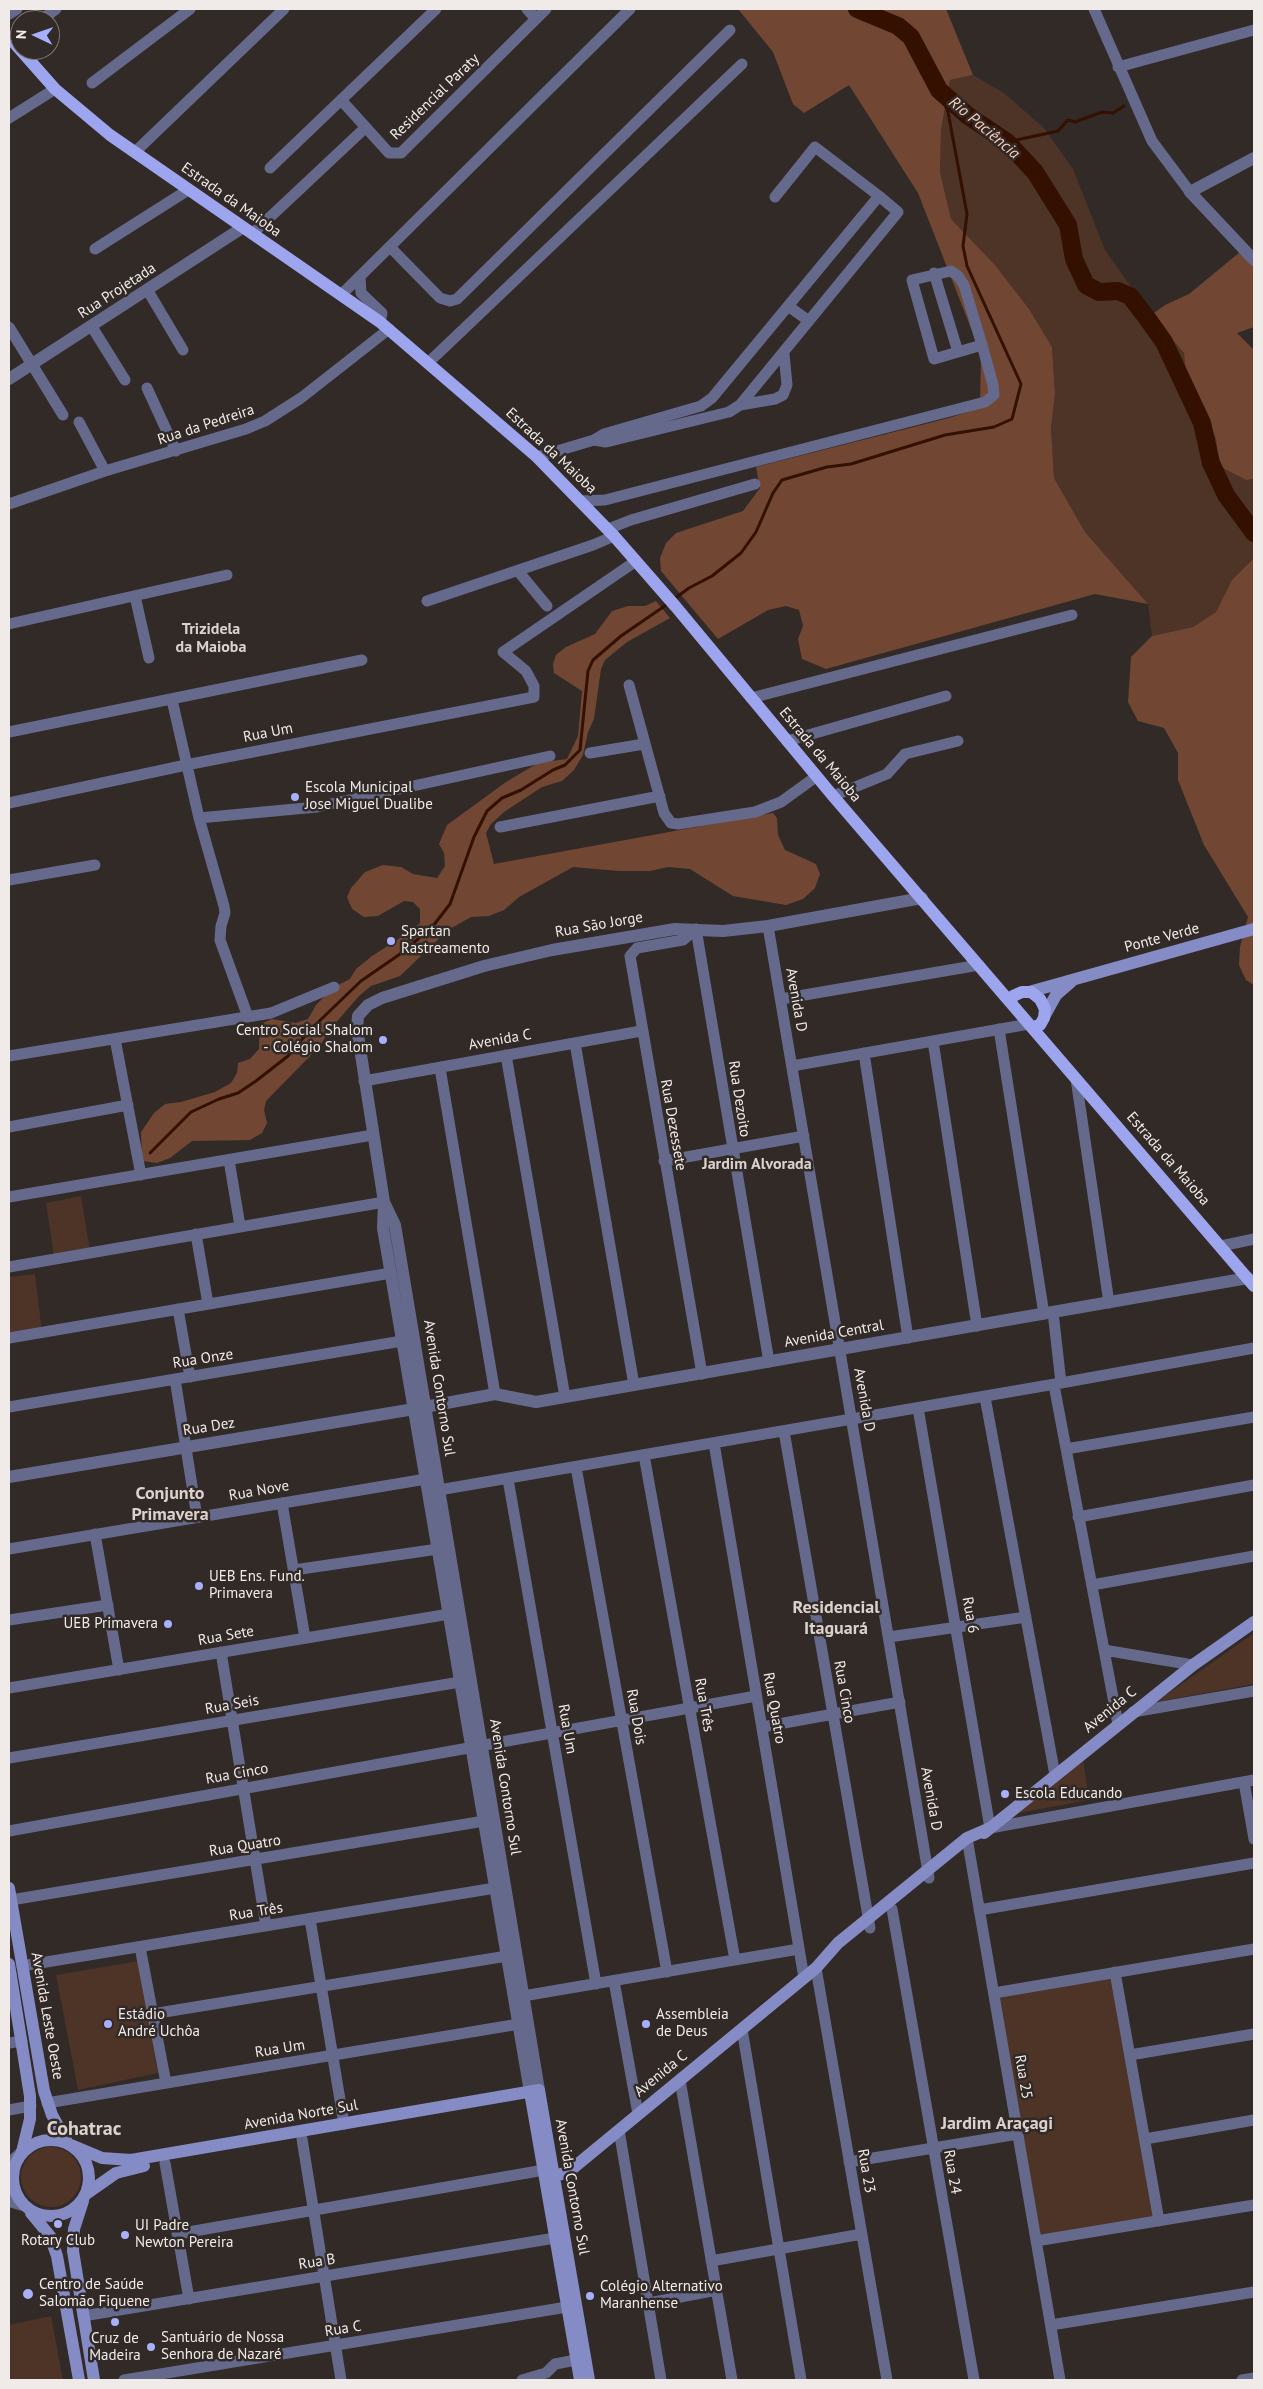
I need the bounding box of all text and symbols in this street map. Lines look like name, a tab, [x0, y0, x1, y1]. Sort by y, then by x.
north arrow	[10, 10, 60, 60]
text: N	[12, 29, 30, 39]
street label: Residencial Paraty	[387, 50, 483, 144]
water label: Rio Paciência	[945, 93, 1023, 163]
street label: Estrada da Maioba	[178, 159, 284, 241]
street label: Rua Projetada	[75, 259, 159, 323]
street label: Rua da Pedreira	[155, 401, 257, 449]
street label: Estrada da Maioba	[502, 404, 600, 498]
district label: Trizidela da Maioba	[176, 619, 246, 657]
street label: Estrada da Maioba	[775, 704, 865, 806]
street label: Rua Um	[242, 719, 294, 747]
place label: Escola Municipal Jose Miguel Dualibe	[305, 779, 433, 814]
marker: Escola Municipal Jose Miguel Dualibe	[289, 791, 301, 803]
street label: Rua São Jorge	[554, 908, 644, 942]
street label: Ponte Verde	[1123, 919, 1201, 957]
place label: Spartan Rastreamento	[401, 923, 490, 958]
marker: Spartan Rastreamento	[385, 935, 397, 947]
street label: Avenida D	[782, 967, 810, 1033]
place label: Centro Social Shalom - Colégio Shalom	[236, 1022, 373, 1057]
street label: Avenida C	[467, 1026, 533, 1054]
marker: Centro Social Shalom - Colégio Shalom	[377, 1034, 389, 1046]
street label: Rua Dezoito	[724, 1060, 754, 1138]
street label: Rua Dezessete	[656, 1078, 690, 1172]
street label: Estrada da Maioba	[1123, 1109, 1213, 1209]
district label: Jardim Alvorada	[702, 1154, 812, 1174]
street label: Avenida Central	[783, 1316, 885, 1352]
street label: Avenida Contorno Sul	[419, 1319, 459, 1457]
street label: Rua Onze	[172, 1345, 234, 1373]
street label: Avenida D	[850, 1367, 878, 1433]
street label: Rua Dez	[182, 1414, 236, 1440]
street label: Rua Nove	[227, 1477, 291, 1505]
district label: Conjunto Primavera	[131, 1483, 209, 1526]
place label: UEB Ens. Fund. Primavera	[209, 1568, 305, 1603]
marker: UEB Ens. Fund. Primavera	[193, 1580, 205, 1592]
street label: Rua 6	[958, 1595, 982, 1635]
district label: Residencial Itaguará	[792, 1597, 880, 1640]
place label: UEB Primavera	[64, 1615, 158, 1633]
marker: UEB Primavera	[162, 1618, 174, 1630]
street label: Rua Sete	[197, 1622, 255, 1650]
street label: Rua Cinco	[830, 1659, 858, 1725]
street label: Rua Quatro	[759, 1671, 789, 1745]
street label: Rua Três	[690, 1677, 718, 1733]
street label: Avenida C	[1080, 1683, 1140, 1737]
street label: Rua Dois	[622, 1688, 650, 1746]
street label: Rua Seis	[204, 1691, 260, 1719]
street label: Rua Um	[554, 1703, 580, 1755]
street label: Avenida Contorno Sul	[485, 1718, 525, 1856]
street label: Rua Cinco	[204, 1760, 270, 1788]
street label: Avenida D	[917, 1766, 945, 1832]
place label: Escola Educando	[1015, 1785, 1122, 1803]
marker: Escola Educando	[999, 1788, 1011, 1800]
street label: Rua Quatro	[208, 1831, 282, 1861]
street label: Rua Três	[228, 1899, 284, 1925]
street label: Avenida Leste Oeste	[27, 1951, 67, 2081]
place label: Estádio André Uchôa	[118, 2006, 200, 2041]
place label: Assembleia de Deus	[656, 2006, 729, 2041]
marker: Estádio André Uchôa	[102, 2018, 114, 2030]
marker: Assembleia de Deus	[640, 2018, 652, 2030]
street label: Rua Um	[254, 2036, 306, 2062]
street label: Avenida C	[631, 2047, 691, 2101]
street label: Rua 25	[1010, 2053, 1036, 2101]
street label: Avenida Norte Sul	[243, 2096, 359, 2134]
district label: Jardim Araçagi	[941, 2113, 1053, 2135]
district label: Cohatrac	[47, 2117, 121, 2141]
street label: Avenida Contorno Sul	[551, 2118, 593, 2256]
street label: Rua 23	[853, 2147, 879, 2195]
street label: Rua 24	[939, 2148, 965, 2196]
place label: UI Padre Newton Pereira	[135, 2217, 233, 2252]
marker: Rotary Club	[52, 2218, 64, 2230]
marker: UI Padre Newton Pereira	[119, 2229, 131, 2241]
place label: Rotary Club	[21, 2232, 95, 2250]
street label: Rua B	[297, 2250, 337, 2274]
place label: Centro de Saúde Salomão Fiquene	[39, 2276, 150, 2311]
place label: Colégio Alternativo Maranhense	[600, 2278, 723, 2313]
marker: Centro de Saúde Salomão Fiquene	[21, 2287, 35, 2301]
marker: Colégio Alternativo Maranhense	[584, 2290, 596, 2302]
marker: Cruz de Madeira	[109, 2316, 121, 2328]
street label: Rua C	[323, 2317, 363, 2341]
place label: Santuário de Nossa Senhora de Nazaré	[161, 2329, 284, 2364]
place label: Cruz de Madeira	[89, 2330, 141, 2365]
marker: Santuário de Nossa Senhora de Nazaré	[145, 2341, 157, 2353]

